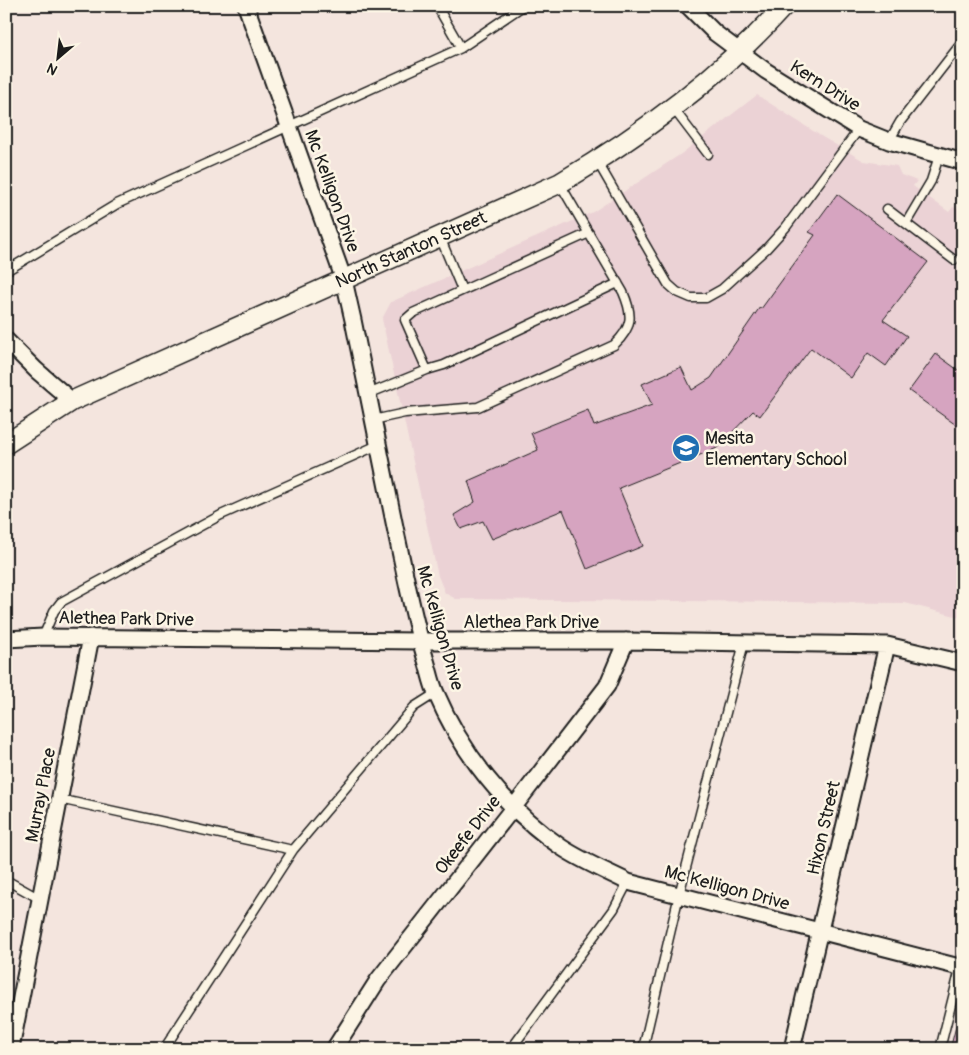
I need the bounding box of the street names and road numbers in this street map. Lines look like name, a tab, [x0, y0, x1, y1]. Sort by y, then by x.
street label: Kern Drive	[786, 55, 865, 117]
street label: Mc Kelligon Drive	[299, 127, 365, 255]
street label: North Stanton Street	[332, 205, 491, 293]
street label: Mc Kelligon Drive	[411, 563, 469, 693]
street label: Alethea Park Drive	[58, 606, 194, 632]
street label: Alethea Park Drive	[463, 611, 599, 634]
street label: Murray Place	[21, 746, 61, 844]
street label: Hixon Street	[802, 778, 846, 877]
street label: Okeefe Drive	[430, 791, 506, 879]
street label: Mc Kelligon Drive	[662, 860, 792, 916]

